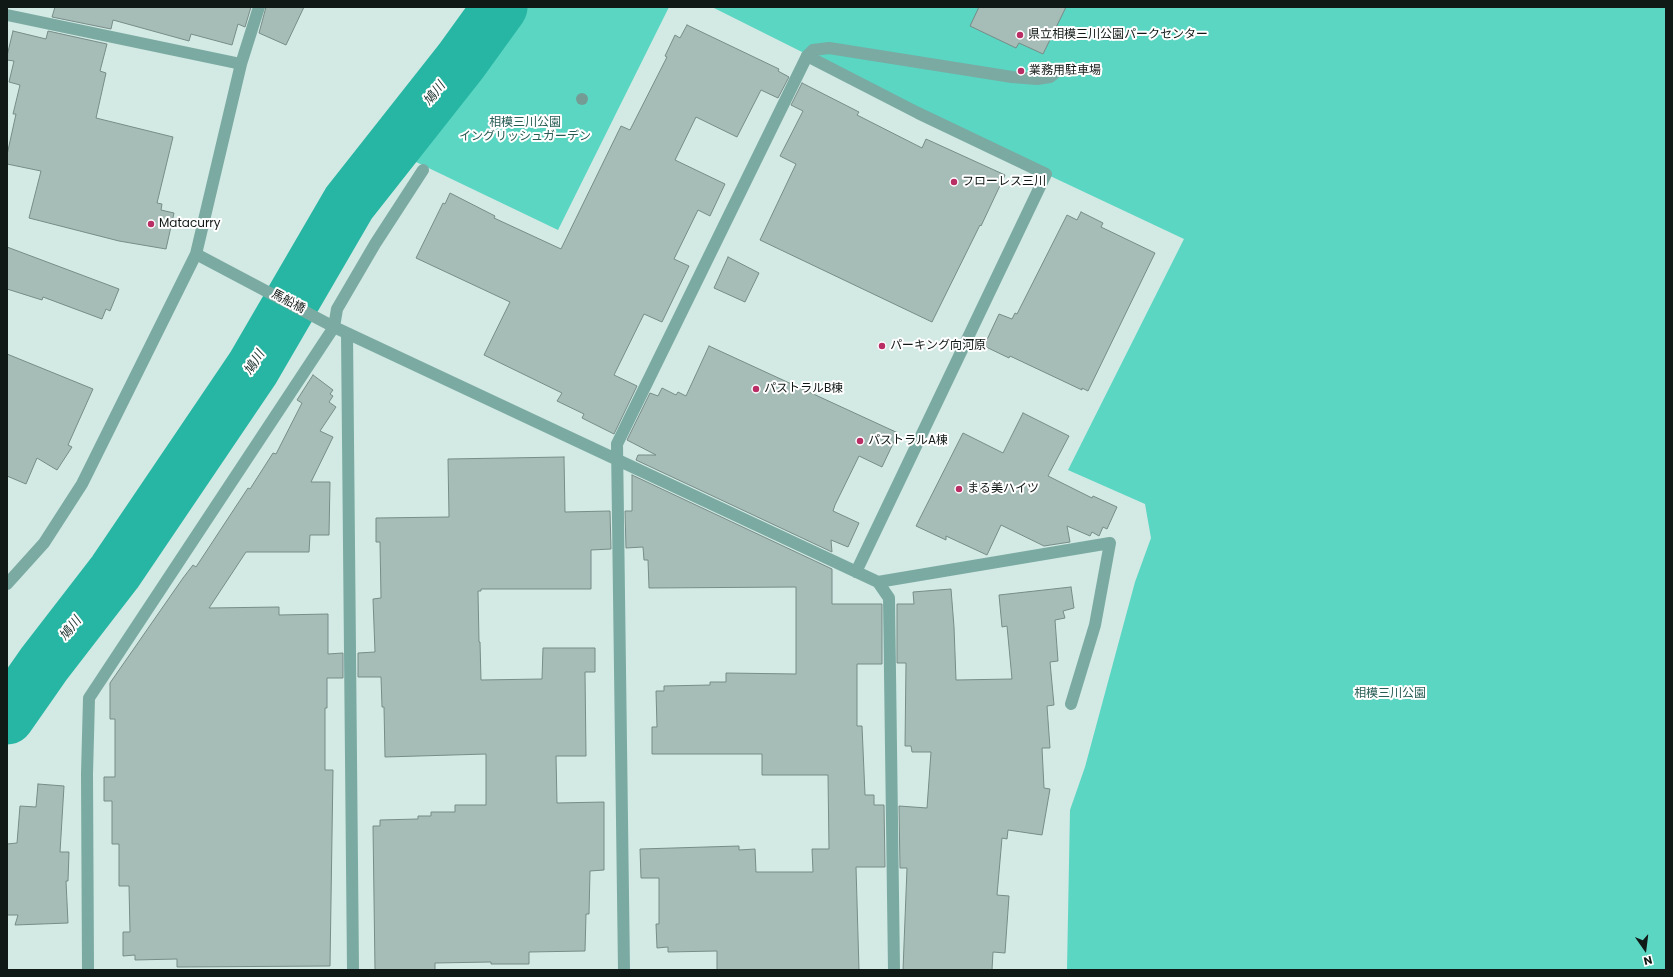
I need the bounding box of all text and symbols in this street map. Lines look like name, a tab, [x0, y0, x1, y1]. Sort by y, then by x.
place label: 県立相模三川公園パークセンター	[1028, 28, 1208, 42]
marker: 県立相模三川公園パークセンター	[1015, 30, 1025, 40]
place label: 業務用駐車場	[1029, 64, 1101, 78]
marker: 業務用駐車場	[1016, 66, 1026, 76]
water label: 鳩川	[421, 79, 449, 109]
park label: 相模三川公園 イングリッシュガーデン	[459, 116, 591, 144]
place label: フローレス三川	[962, 175, 1046, 189]
marker: フローレス三川	[949, 177, 959, 187]
place label: Matacurry	[159, 217, 221, 231]
marker: Matacurry	[146, 219, 156, 229]
street label: 馬船橋	[269, 287, 307, 317]
place label: パーキング向河原	[890, 339, 986, 353]
marker: パーキング向河原	[877, 341, 887, 351]
water label: 鳩川	[241, 348, 269, 378]
place label: パストラルB棟	[764, 382, 843, 396]
marker: パストラルB棟	[751, 384, 761, 394]
place label: パストラルA棟	[868, 434, 948, 448]
marker: パストラルA棟	[855, 436, 865, 446]
place label: まる美ハイツ	[967, 482, 1039, 496]
marker: まる美ハイツ	[954, 484, 964, 494]
water label: 鳩川	[57, 614, 85, 644]
park label: 相模三川公園	[1354, 687, 1426, 701]
north arrow	[1625, 929, 1665, 969]
text: N	[1642, 952, 1654, 969]

